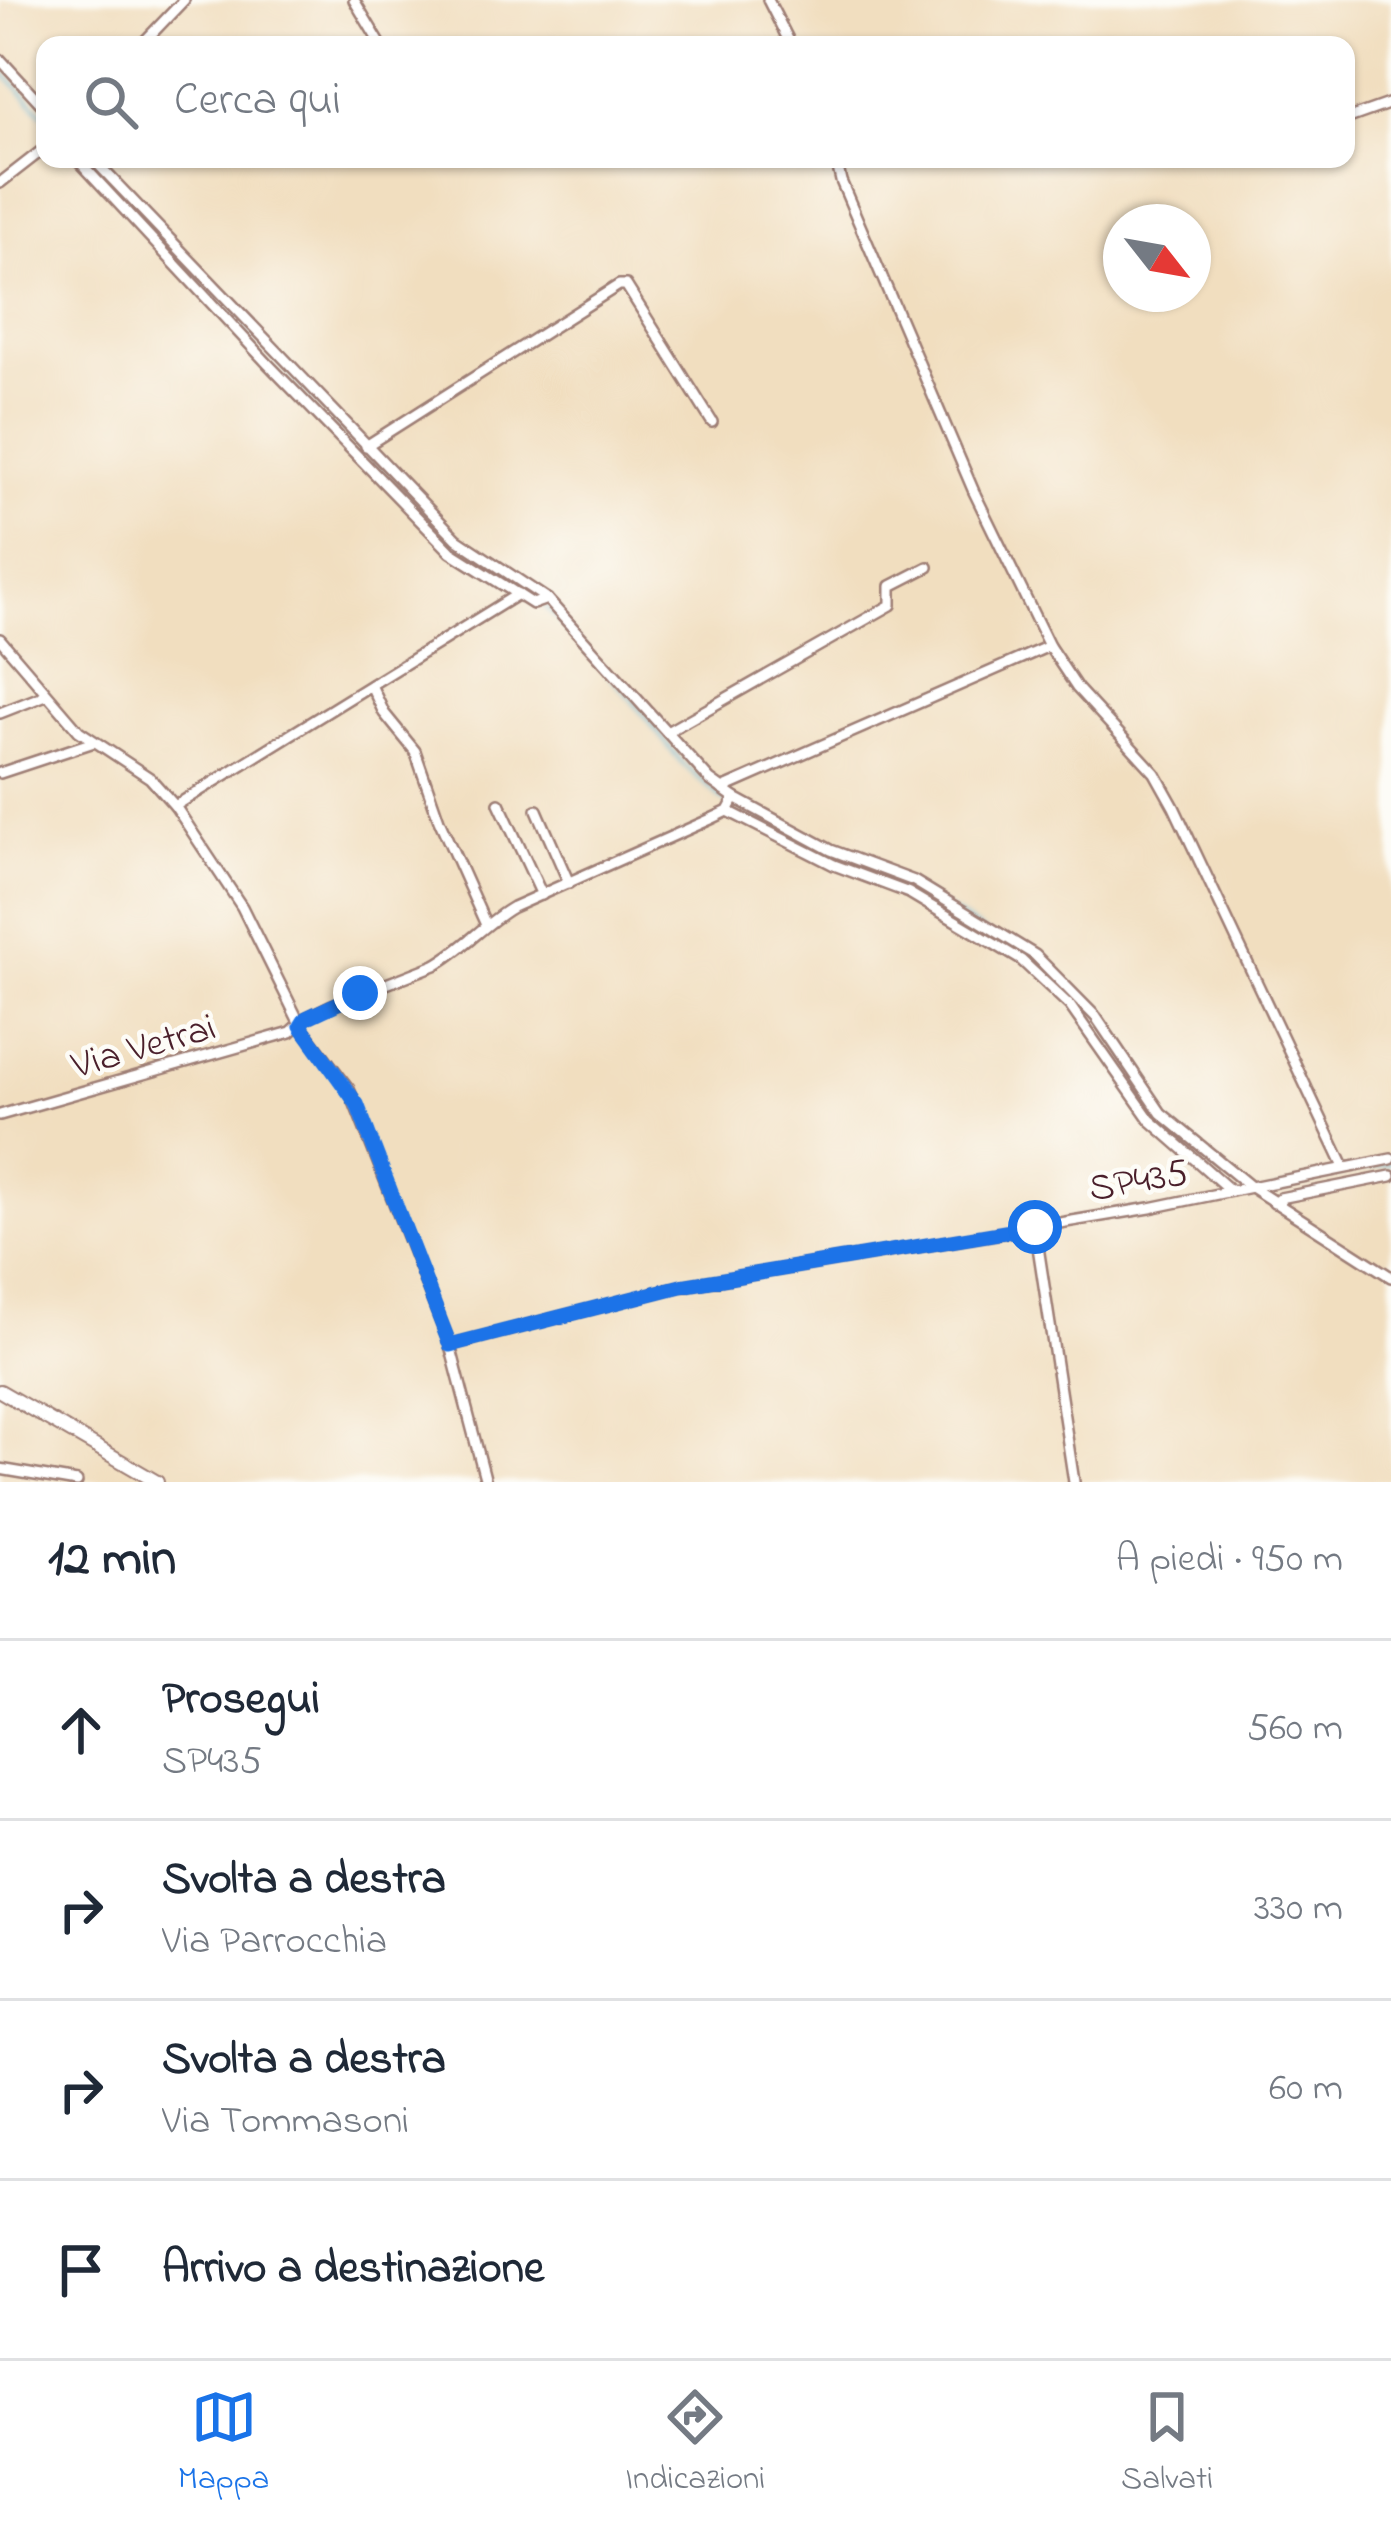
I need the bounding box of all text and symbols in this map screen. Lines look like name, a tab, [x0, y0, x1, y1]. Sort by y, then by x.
search box	[36, 36, 1355, 168]
icon: search	[78, 69, 144, 135]
text: Cerca qui	[174, 69, 341, 135]
north arrow	[1103, 204, 1211, 312]
route end	[333, 966, 387, 1020]
street label: Via Vetrai	[65, 1001, 223, 1096]
street label: SP435	[1085, 1146, 1193, 1219]
route start	[1008, 1200, 1062, 1254]
text: 12 min	[48, 1523, 176, 1598]
text: A piedi · 950 m	[1116, 1532, 1343, 1589]
text: Prosegui	[162, 1668, 320, 1734]
icon: ahead	[48, 1697, 114, 1763]
text: 560 m	[1247, 1701, 1343, 1758]
text: SP435	[162, 1734, 262, 1791]
text: Svolta a destra	[162, 1848, 446, 1914]
icon: right	[48, 1877, 114, 1943]
text: 330 m	[1254, 1881, 1343, 1938]
text: Via Parrocchia	[162, 1914, 387, 1971]
text: Svolta a destra	[162, 2028, 446, 2094]
icon: right	[48, 2057, 114, 2123]
text: 60 m	[1269, 2061, 1343, 2118]
text: Via Tommasoni	[162, 2094, 409, 2151]
icon: arrive	[48, 2237, 114, 2303]
text: Arrivo a destinazione	[162, 2237, 544, 2303]
tab: Mappa	[178, 2384, 269, 2504]
tab: Indicazioni	[625, 2384, 765, 2504]
tab: Salvati	[1121, 2384, 1213, 2504]

